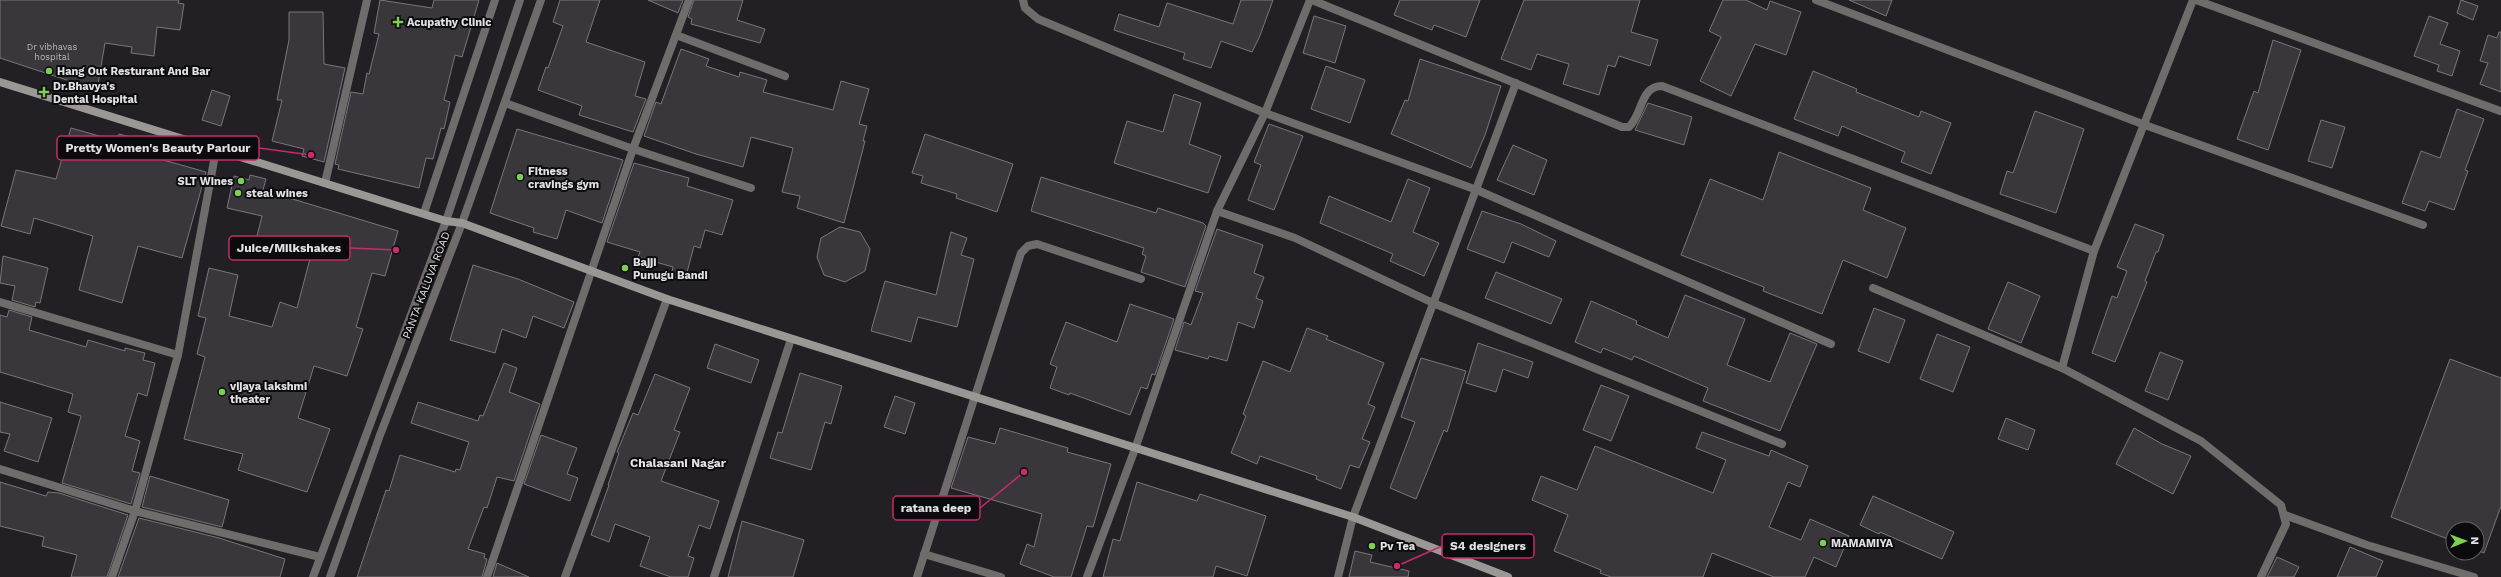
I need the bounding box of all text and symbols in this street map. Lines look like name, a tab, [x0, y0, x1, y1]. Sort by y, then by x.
marker: Acupathy Clinic	[392, 16, 404, 28]
place label: Acupathy Clinic	[407, 16, 492, 29]
house number: Dr vibhavas hospital	[27, 42, 77, 62]
place label: Hang Out Resturant And Bar	[57, 65, 211, 78]
marker: Hang Out Resturant And Bar	[44, 66, 54, 76]
place label: Dr.Bhavya's Dental Hospital	[53, 80, 138, 106]
marker: Dr.Bhavya's Dental Hospital	[38, 86, 50, 98]
callout: Pretty Women's Beauty Parlour	[57, 136, 259, 160]
text: Pretty Women's Beauty Parlour	[65, 141, 251, 155]
place label: Fitness cravings gym	[528, 165, 599, 191]
marker: Fitness cravings gym	[515, 172, 525, 182]
place label: SLT Wines	[178, 175, 233, 188]
marker: SLT Wines	[236, 176, 246, 186]
place label: steal wines	[246, 187, 308, 200]
marker: steal wines	[233, 188, 243, 198]
street label: PANTA KALUVA ROAD	[400, 230, 453, 341]
callout: Juice/Milkshakes	[229, 236, 350, 260]
text: Juice/Milkshakes	[237, 241, 342, 255]
place label: Bajji Punugu Bandi	[633, 256, 708, 282]
marker: Bajji Punugu Bandi	[620, 263, 630, 273]
place label: vijaya lakshmi theater	[229, 380, 307, 406]
marker: vijaya lakshmi theater	[217, 387, 227, 397]
district label: Chalasani Nagar	[630, 456, 727, 470]
callout: ratana deep	[893, 496, 980, 520]
text: ratana deep	[901, 501, 972, 515]
north arrow	[2445, 521, 2485, 561]
callout: S4 designers	[1442, 534, 1534, 558]
place label: MAMAMIYA	[1831, 537, 1894, 550]
text: N	[2468, 537, 2481, 545]
marker: MAMAMIYA	[1818, 538, 1828, 548]
text: S4 designers	[1450, 539, 1527, 553]
place label: Pv Tea	[1380, 540, 1416, 553]
marker: Pv Tea	[1367, 541, 1377, 551]

